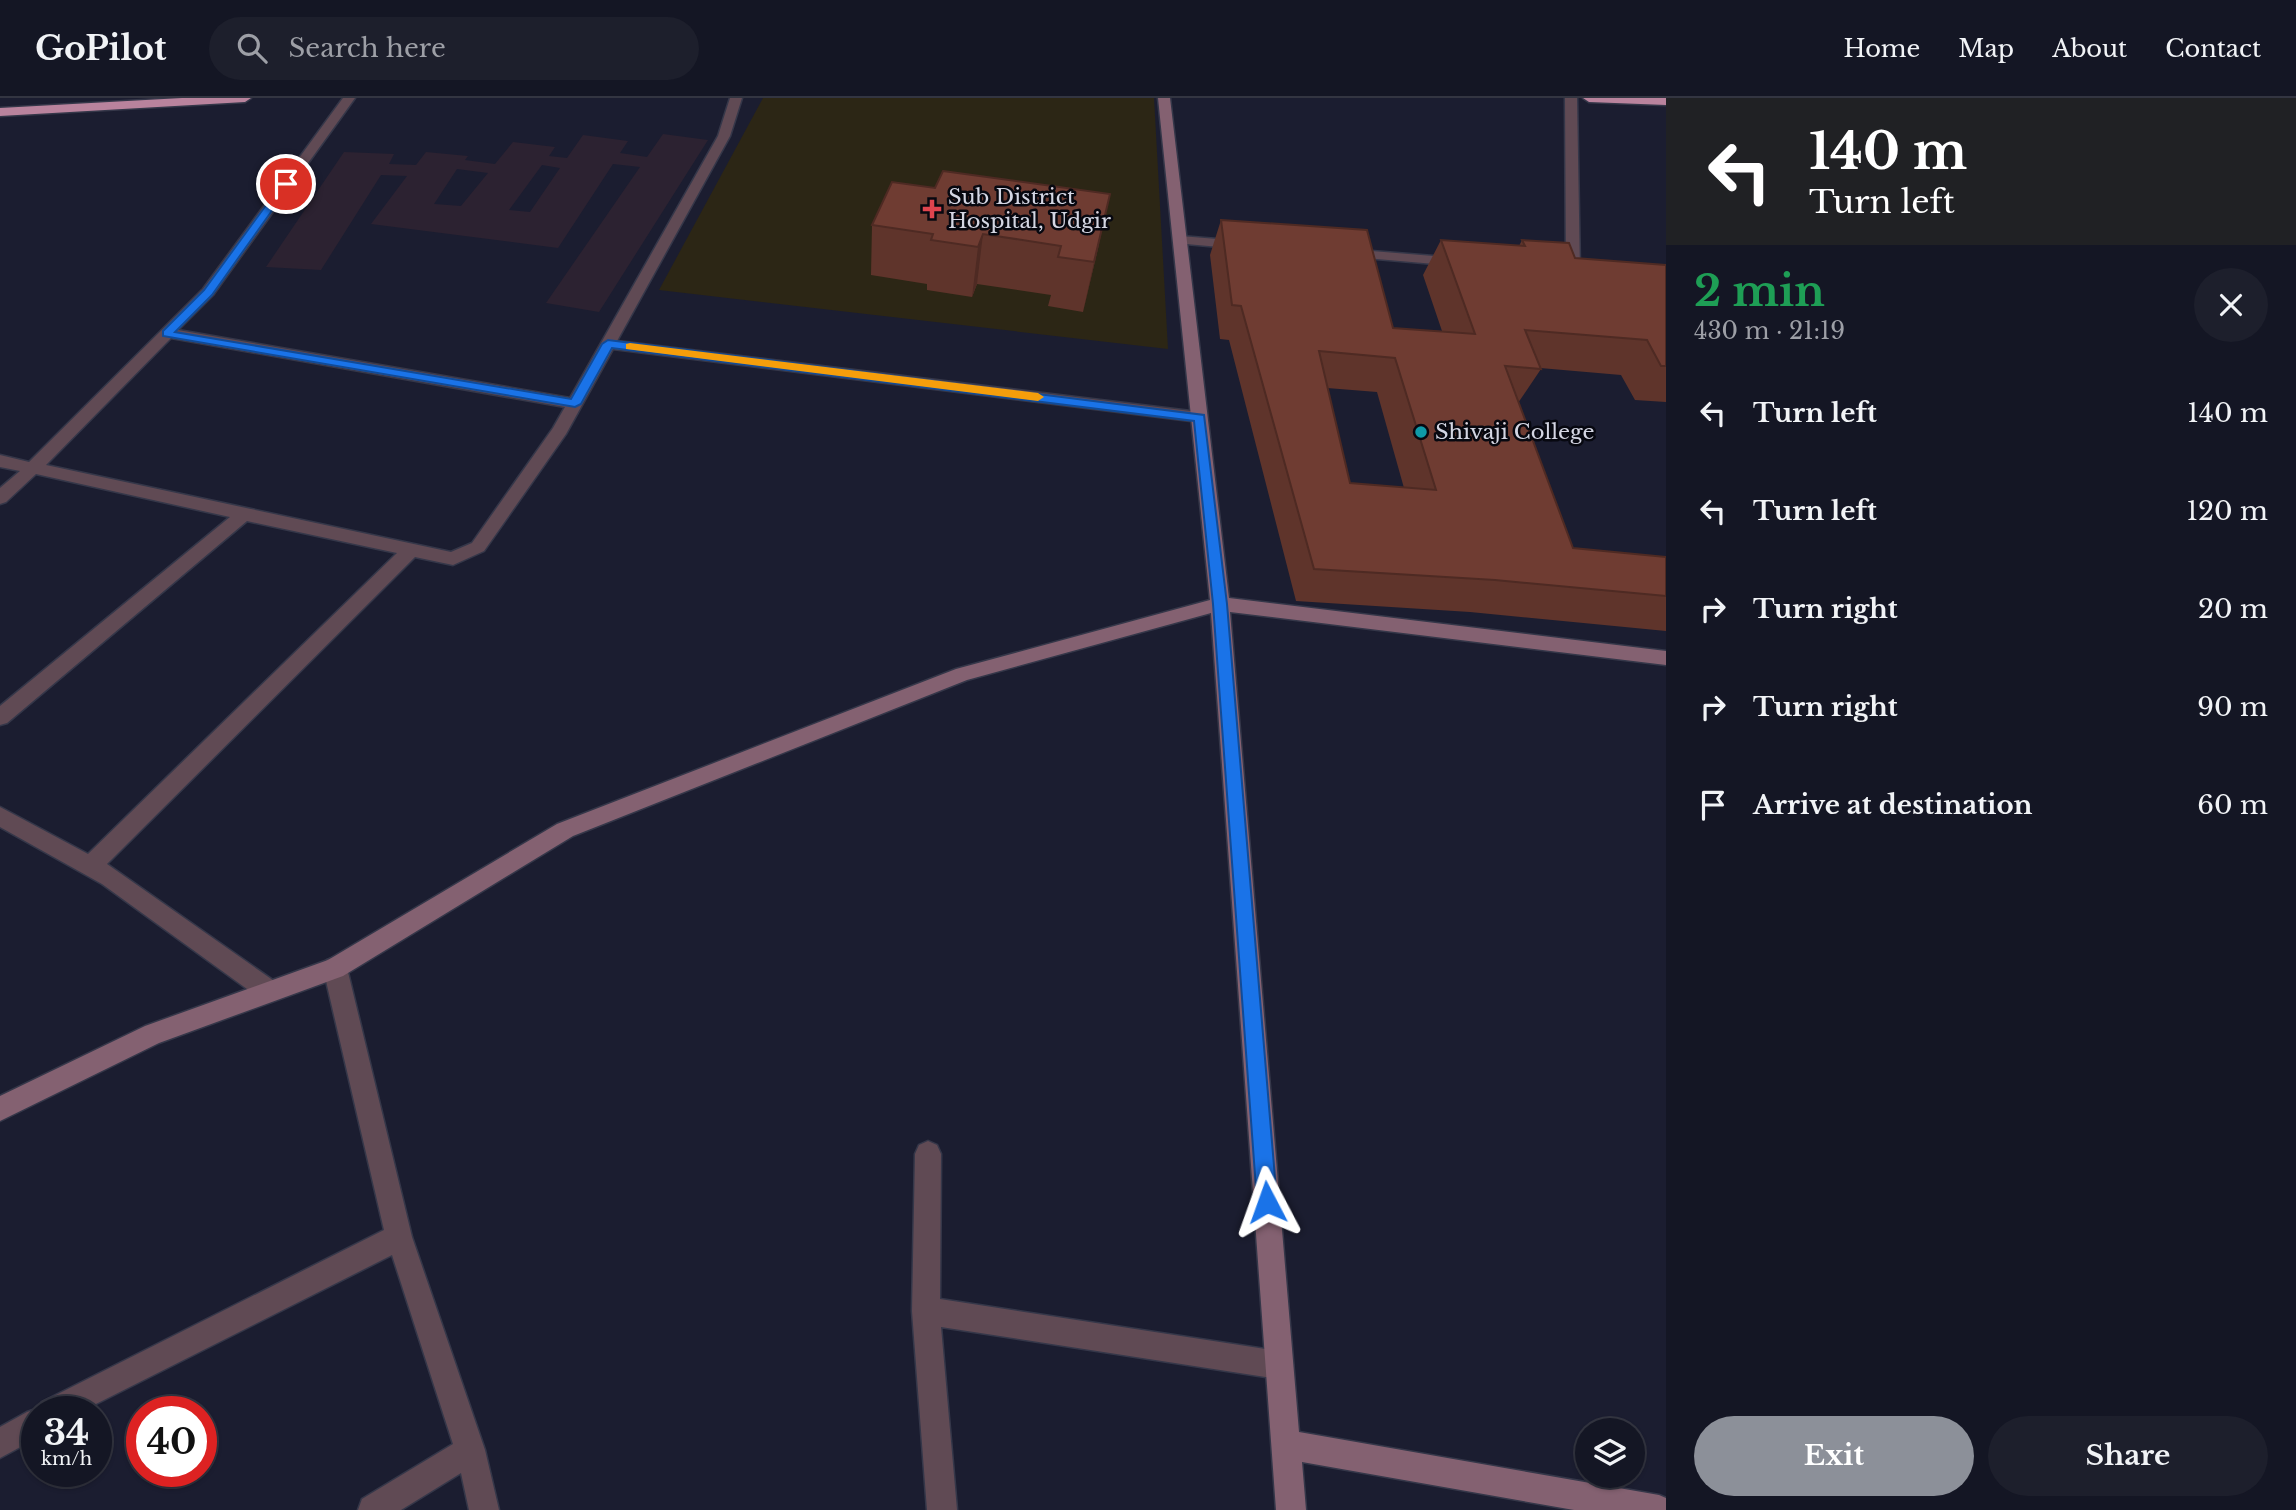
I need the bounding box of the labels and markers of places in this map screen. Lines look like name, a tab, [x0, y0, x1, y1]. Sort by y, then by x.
pin	[256, 154, 316, 214]
place label: Sub District Hospital, Udgir	[948, 184, 1111, 234]
marker: Sub District Hospital, Udgir	[922, 199, 942, 219]
place label: Shivaji College	[1435, 419, 1595, 445]
marker: Shivaji College	[1413, 424, 1429, 440]

